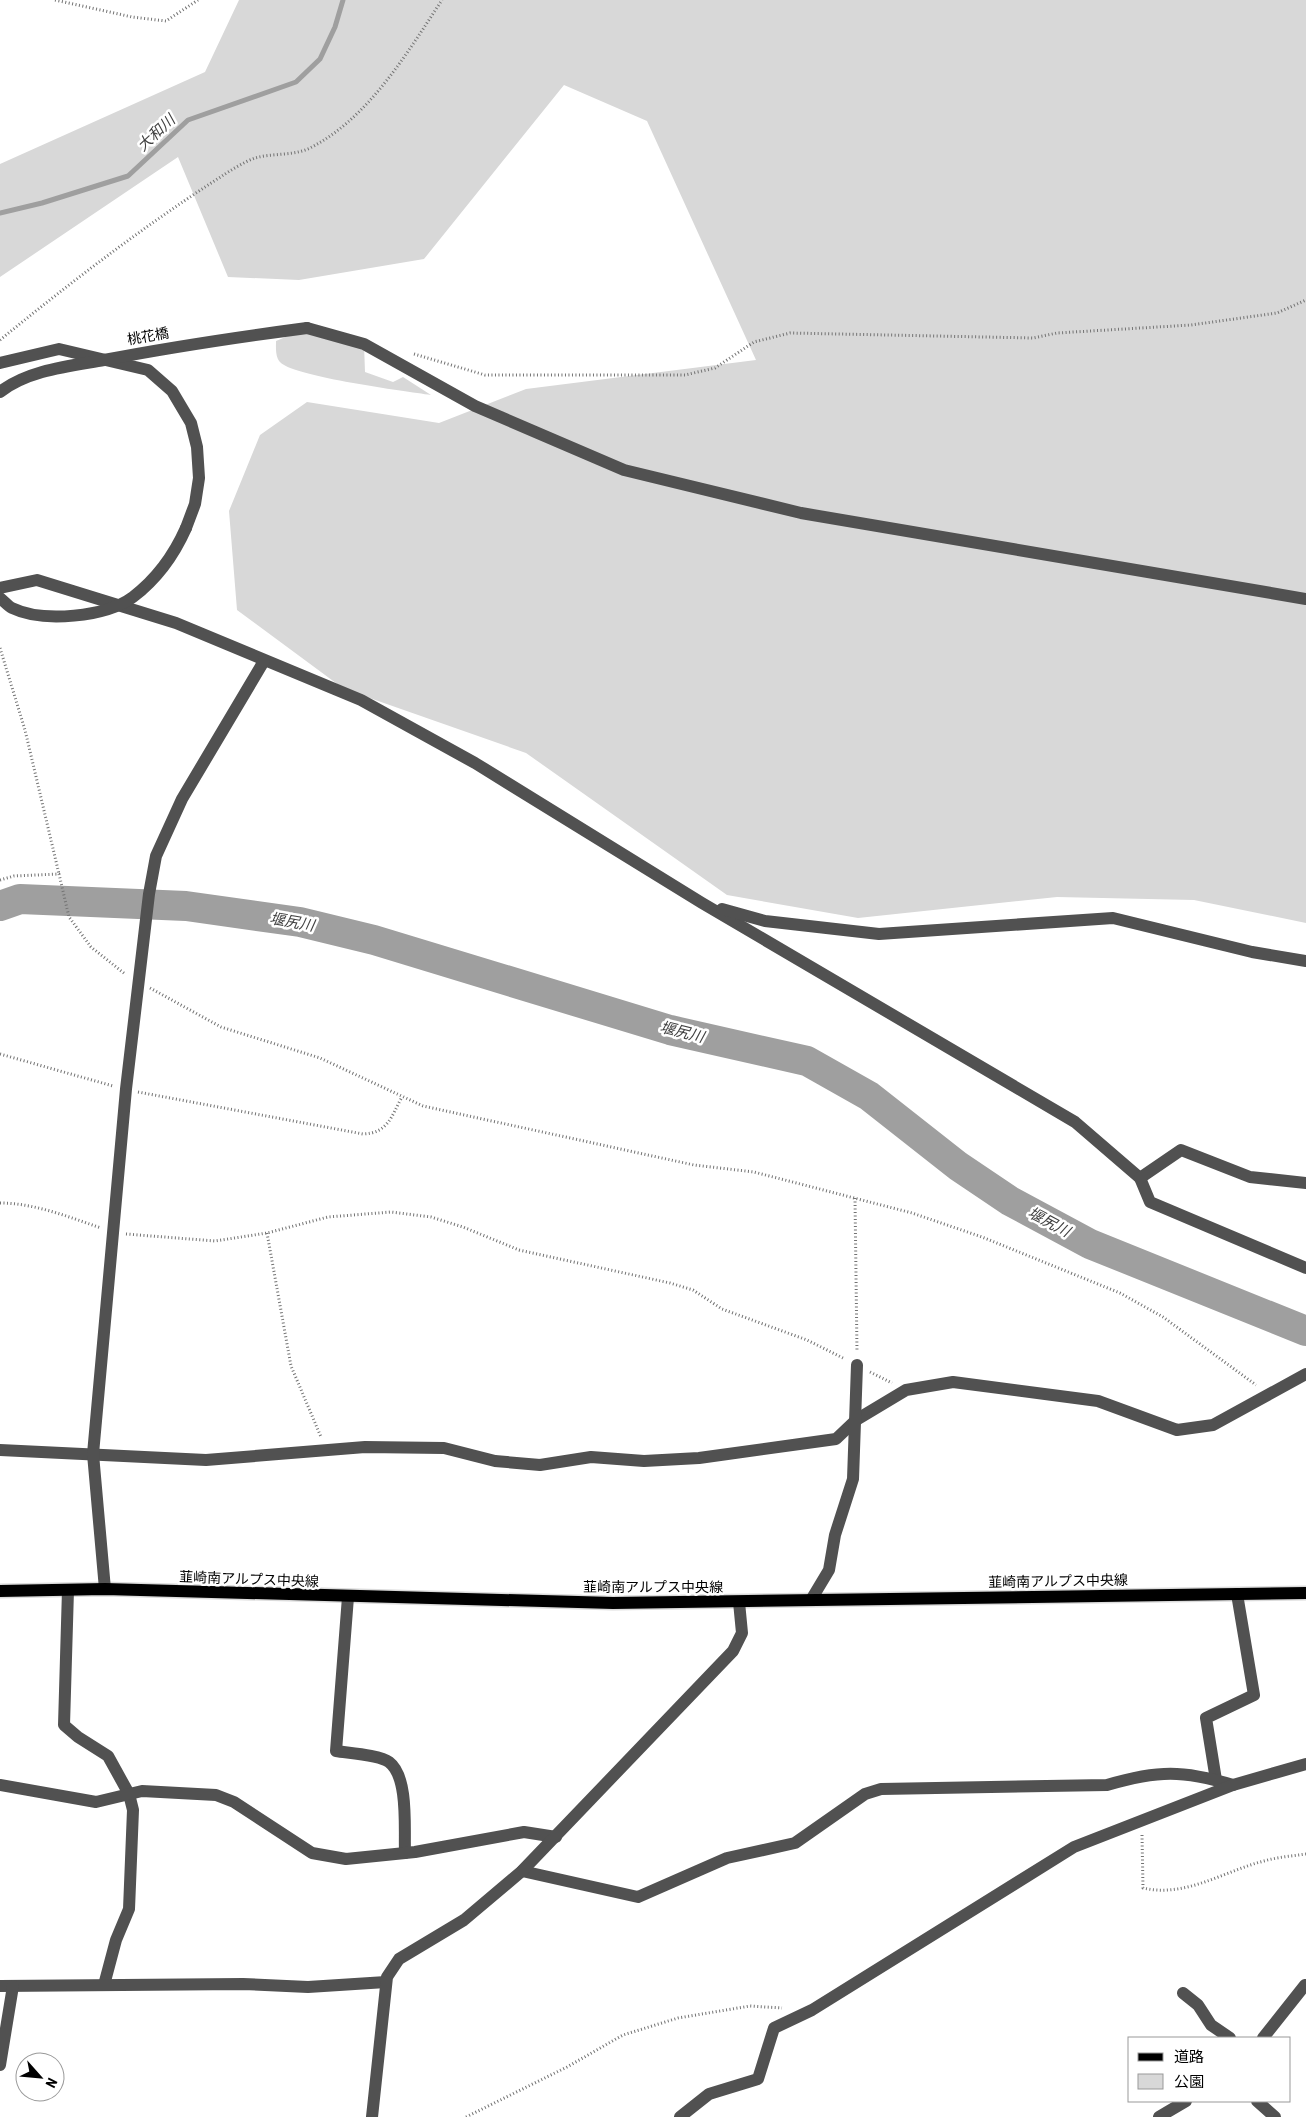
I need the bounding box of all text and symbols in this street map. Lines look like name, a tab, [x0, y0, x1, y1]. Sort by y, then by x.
water label: 大和川	[133, 110, 180, 155]
street label: 桃花橋	[126, 324, 170, 348]
water label: 堰尻川	[268, 909, 318, 935]
water label: 堰尻川	[658, 1018, 708, 1047]
water label: 堰尻川	[1025, 1203, 1075, 1241]
street label: 韮崎南アルプス中央線	[179, 1569, 319, 1589]
street label: 韮崎南アルプス中央線	[988, 1572, 1128, 1590]
street label: 韮崎南アルプス中央線	[583, 1579, 723, 1595]
legend	[1128, 2037, 1291, 2102]
text: 道路	[1174, 2048, 1204, 2066]
north arrow	[15, 2052, 65, 2102]
text: 公園	[1174, 2073, 1204, 2091]
text: N	[43, 2075, 61, 2090]

